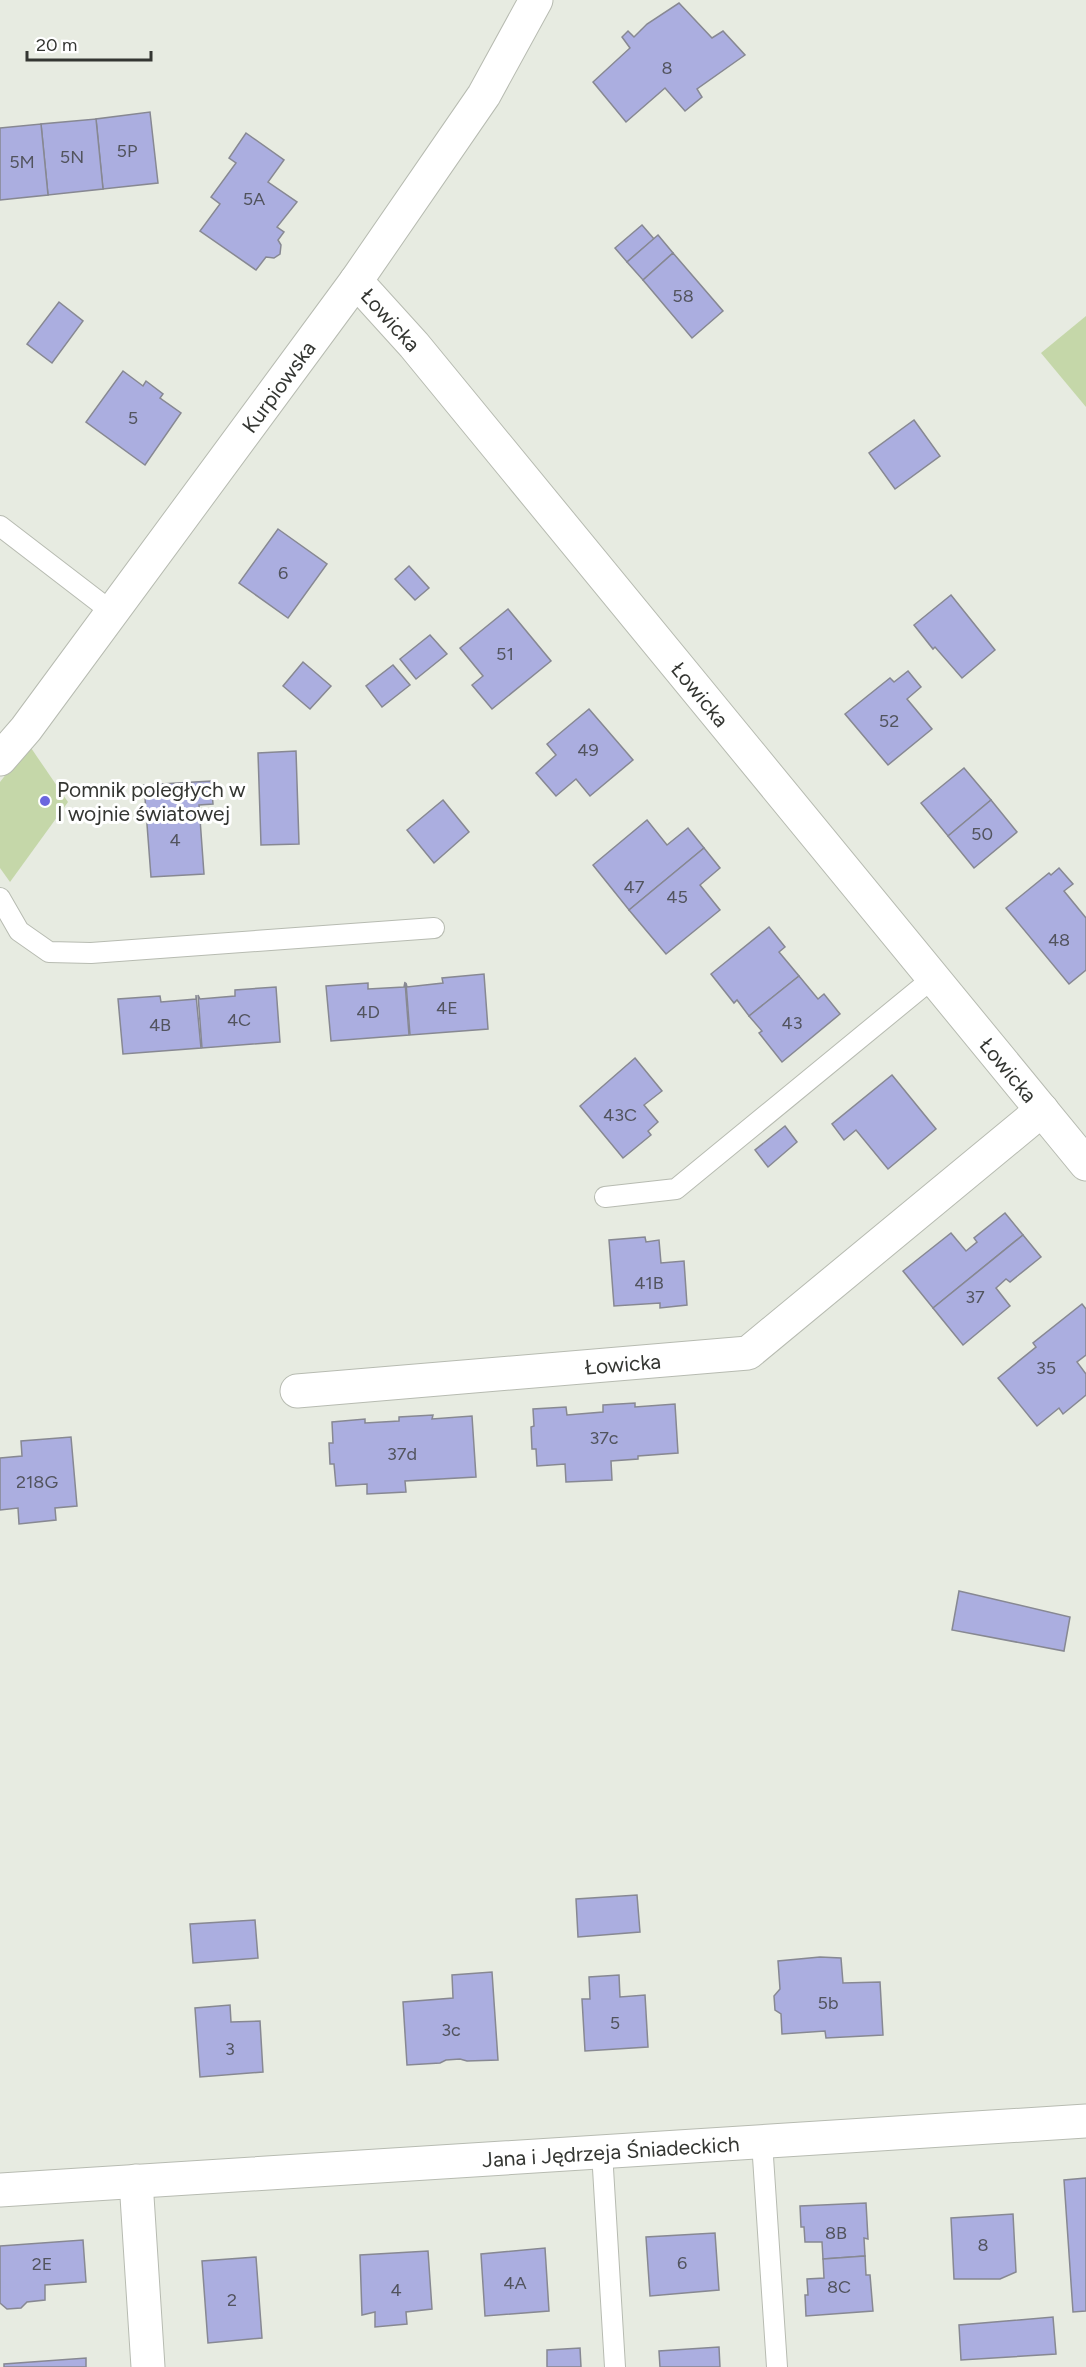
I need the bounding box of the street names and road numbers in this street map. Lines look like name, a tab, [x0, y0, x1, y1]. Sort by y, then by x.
street label: Łowicka	[356, 283, 426, 356]
street label: Kurpiowska	[236, 336, 320, 437]
street label: Łowicka	[667, 657, 734, 732]
street label: Łowicka	[975, 1032, 1043, 1107]
street label: Łowicka	[584, 1348, 662, 1379]
street label: Jana i Jędrzeja Śniadeckich	[481, 2131, 740, 2172]

